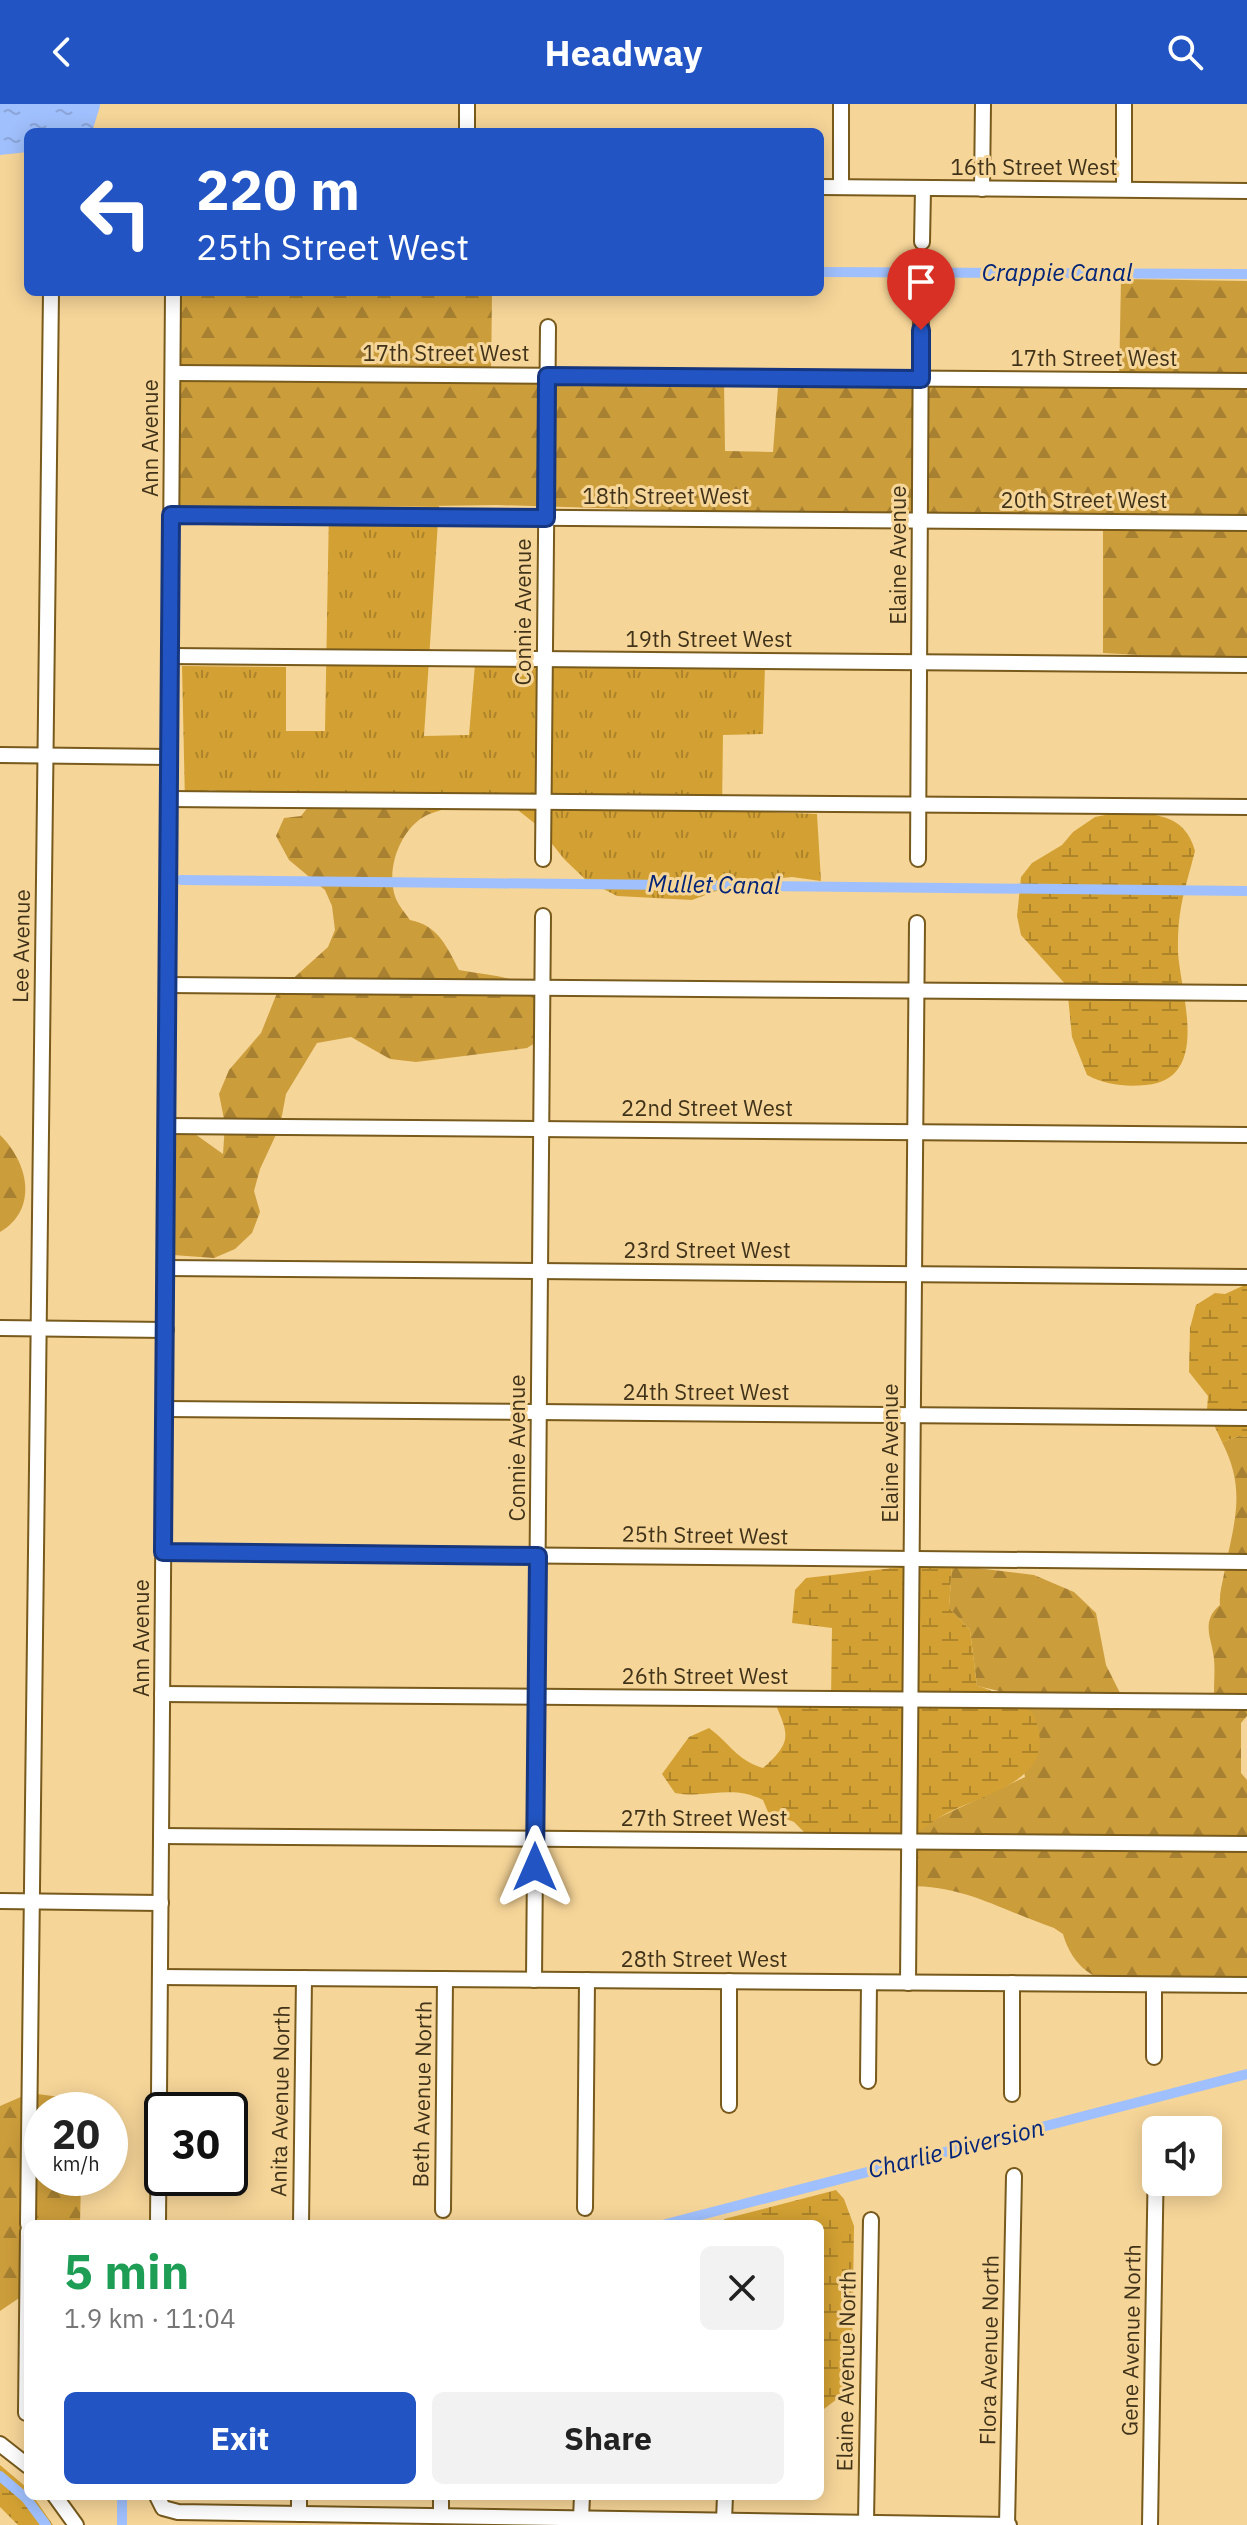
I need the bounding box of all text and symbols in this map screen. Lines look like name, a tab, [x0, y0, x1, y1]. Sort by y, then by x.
text: Headway	[545, 29, 702, 76]
icon: back	[40, 30, 84, 74]
icon: search	[1163, 30, 1207, 74]
street label: 16th Street West	[951, 152, 1117, 181]
text: 220 m	[196, 153, 360, 225]
icon: left	[64, 160, 168, 264]
text: 25th Street West	[196, 223, 469, 270]
pin	[887, 248, 955, 330]
water label: Crappie Canal	[982, 256, 1133, 288]
icon: arrive	[899, 260, 943, 304]
street label: 17th Street West	[363, 338, 529, 367]
street label: 17th Street West	[1011, 343, 1177, 372]
street label: Ann Avenue	[135, 379, 164, 497]
street label: 18th Street West	[583, 481, 749, 510]
street label: Elaine Avenue	[883, 485, 912, 625]
street label: 20th Street West	[1001, 485, 1167, 514]
street label: Connie Avenue	[508, 538, 537, 686]
street label: 19th Street West	[626, 624, 792, 653]
water label: Mullet Canal	[647, 867, 781, 901]
street label: Lee Avenue	[5, 889, 36, 1003]
street label: 22nd Street West	[621, 1093, 793, 1122]
street label: 23rd Street West	[623, 1235, 791, 1264]
street label: Connie Avenue	[502, 1374, 531, 1522]
street label: 24th Street West	[623, 1377, 789, 1406]
street label: Elaine Avenue	[875, 1383, 904, 1523]
street label: 25th Street West	[621, 1519, 789, 1550]
street label: Ann Avenue	[126, 1579, 155, 1697]
street label: 26th Street West	[622, 1661, 788, 1690]
street label: 27th Street West	[621, 1803, 787, 1832]
position arrow	[493, 1825, 577, 1909]
street label: 28th Street West	[621, 1944, 787, 1973]
street label: Beth Avenue North	[405, 2000, 438, 2188]
street label: Anita Avenue North	[263, 2005, 296, 2197]
speed limit sign: 30	[144, 2092, 248, 2196]
text: 20	[52, 2108, 100, 2160]
water label: Charlie Diversion	[864, 2111, 1047, 2185]
map controls	[1142, 2116, 1222, 2196]
button: sound	[1142, 2116, 1222, 2196]
text: km/h	[52, 2150, 100, 2177]
text: 5 min	[64, 2240, 189, 2302]
street label: Gene Avenue North	[1114, 2244, 1147, 2436]
button: close	[700, 2246, 784, 2330]
street label: Flora Avenue North	[972, 2255, 1005, 2445]
street label: Elaine Avenue North	[829, 2270, 862, 2472]
text: 1.9 km · 11:04	[64, 2301, 236, 2335]
button: Exit	[64, 2392, 416, 2484]
button: Share	[432, 2392, 784, 2484]

